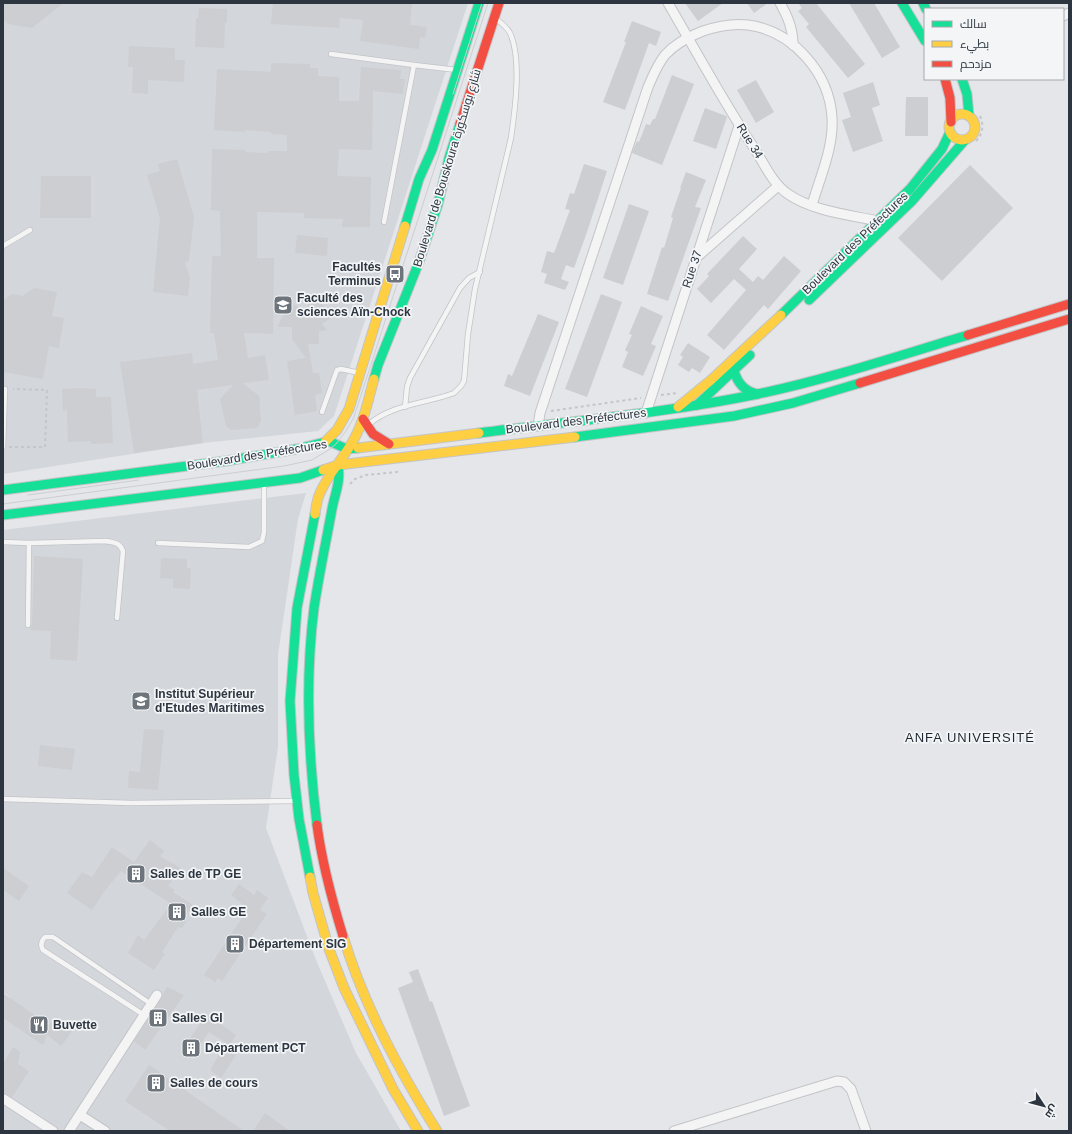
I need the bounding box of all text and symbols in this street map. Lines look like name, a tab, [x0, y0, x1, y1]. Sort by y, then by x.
legend	[924, 8, 1064, 80]
text: سالك	[960, 17, 987, 31]
text: بطيء	[960, 37, 989, 54]
text: مزدحم	[960, 57, 992, 72]
street label: Boulevard de Bouskoura شارع بوسكورة	[410, 67, 485, 269]
street label: Rue 34	[734, 121, 766, 161]
street label: Boulevard des Préfectures	[799, 189, 911, 297]
street label: Rue 37	[679, 248, 705, 290]
place label: Facultés Terminus	[328, 260, 381, 288]
bus stop icon: Facultés Terminus	[384, 263, 406, 285]
place label: Faculté des sciences Aïn-Chock	[297, 291, 411, 319]
school or university icon: Faculté des sciences Aïn-Chock	[272, 294, 294, 316]
street label: Boulevard des Préfectures	[505, 405, 647, 437]
street label: Boulevard des Préfectures	[186, 437, 328, 473]
place label: Institut Supérieur d'Etudes Maritimes	[155, 687, 265, 715]
school or university icon: Institut Supérieur d'Etudes Maritimes	[130, 690, 152, 712]
district label: ANFA UNIVERSITÉ	[905, 730, 1035, 745]
building icon: Salles de TP GE	[125, 863, 147, 885]
place label: Salles de TP GE	[150, 867, 241, 881]
building icon: Salles GE	[166, 901, 188, 923]
place label: Salles GE	[191, 905, 246, 919]
building icon: Département SIG	[224, 933, 246, 955]
place label: Département SIG	[249, 937, 346, 951]
building icon: Salles GI	[147, 1007, 169, 1029]
place label: Salles GI	[172, 1011, 223, 1025]
restaurant icon: Buvette	[28, 1014, 50, 1036]
place label: Buvette	[53, 1018, 97, 1032]
building icon: Département PCT	[180, 1037, 202, 1059]
place label: Département PCT	[205, 1041, 306, 1055]
building icon: Salles de cours	[145, 1072, 167, 1094]
place label: Salles de cours	[170, 1076, 258, 1090]
north arrow	[1024, 1086, 1064, 1126]
text: ش	[1042, 1102, 1061, 1121]

